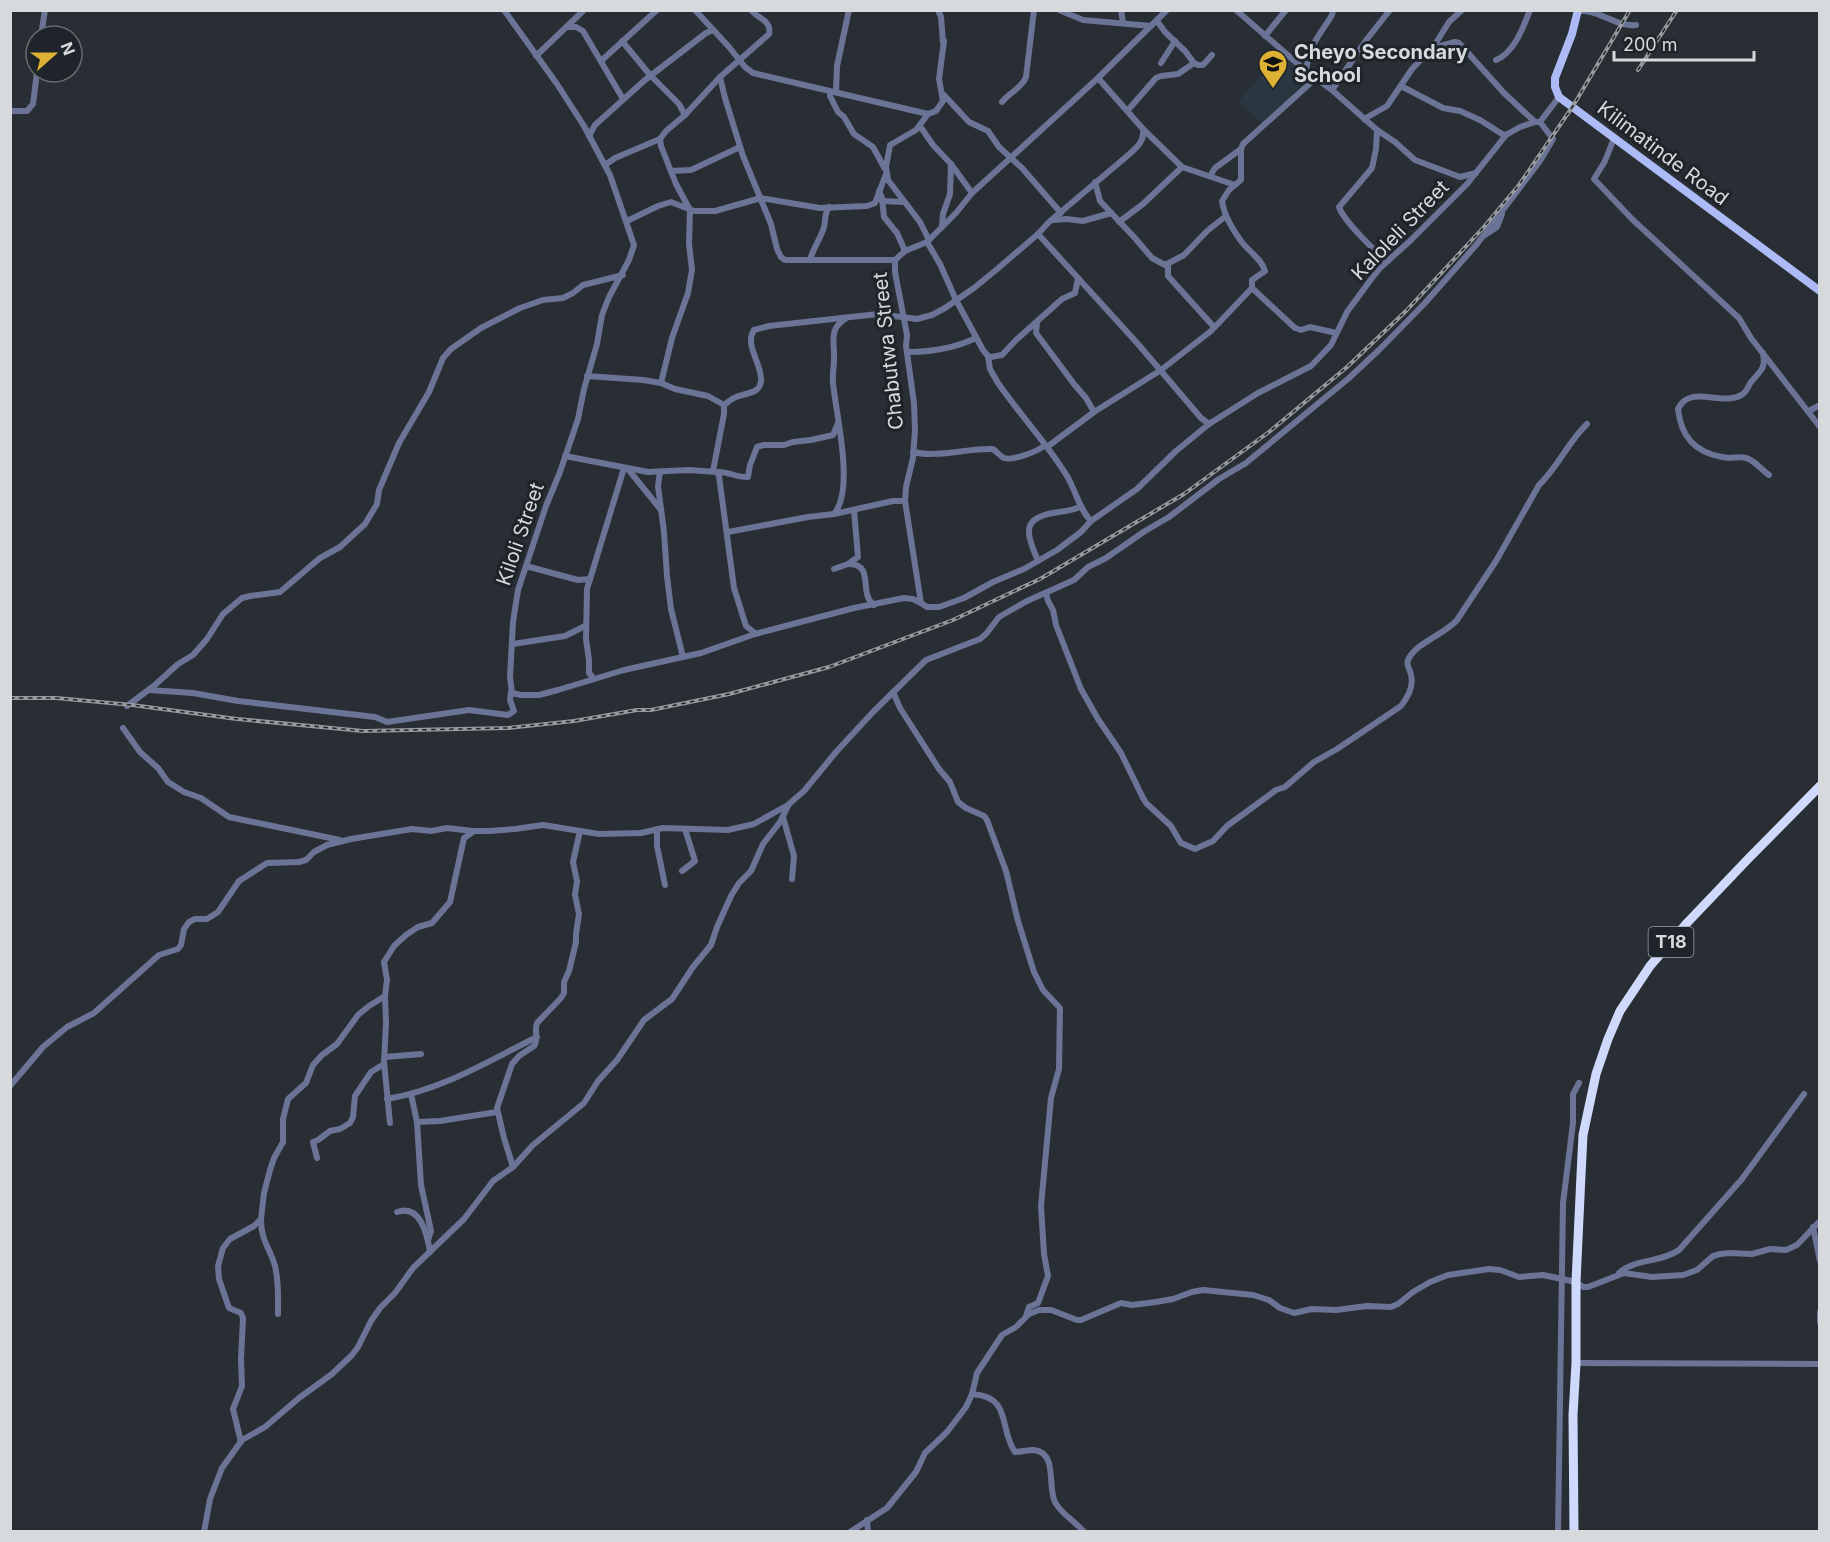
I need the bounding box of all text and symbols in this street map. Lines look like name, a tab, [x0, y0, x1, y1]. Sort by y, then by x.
north arrow	[24, 24, 84, 84]
scale bar	[1614, 24, 1754, 62]
text: 200 m	[1623, 34, 1678, 55]
text: N	[56, 39, 80, 58]
place label: Cheyo Secondary School	[1294, 40, 1468, 87]
school or university icon: Cheyo Secondary School	[1257, 48, 1289, 90]
street label: Kilimatinde Road	[1593, 96, 1733, 210]
street label: Kaloleli Street	[1346, 175, 1454, 285]
street label: Chabutwa Street	[868, 271, 908, 431]
street label: Kiloli Street	[491, 479, 549, 589]
road number: T18	[1648, 927, 1694, 957]

